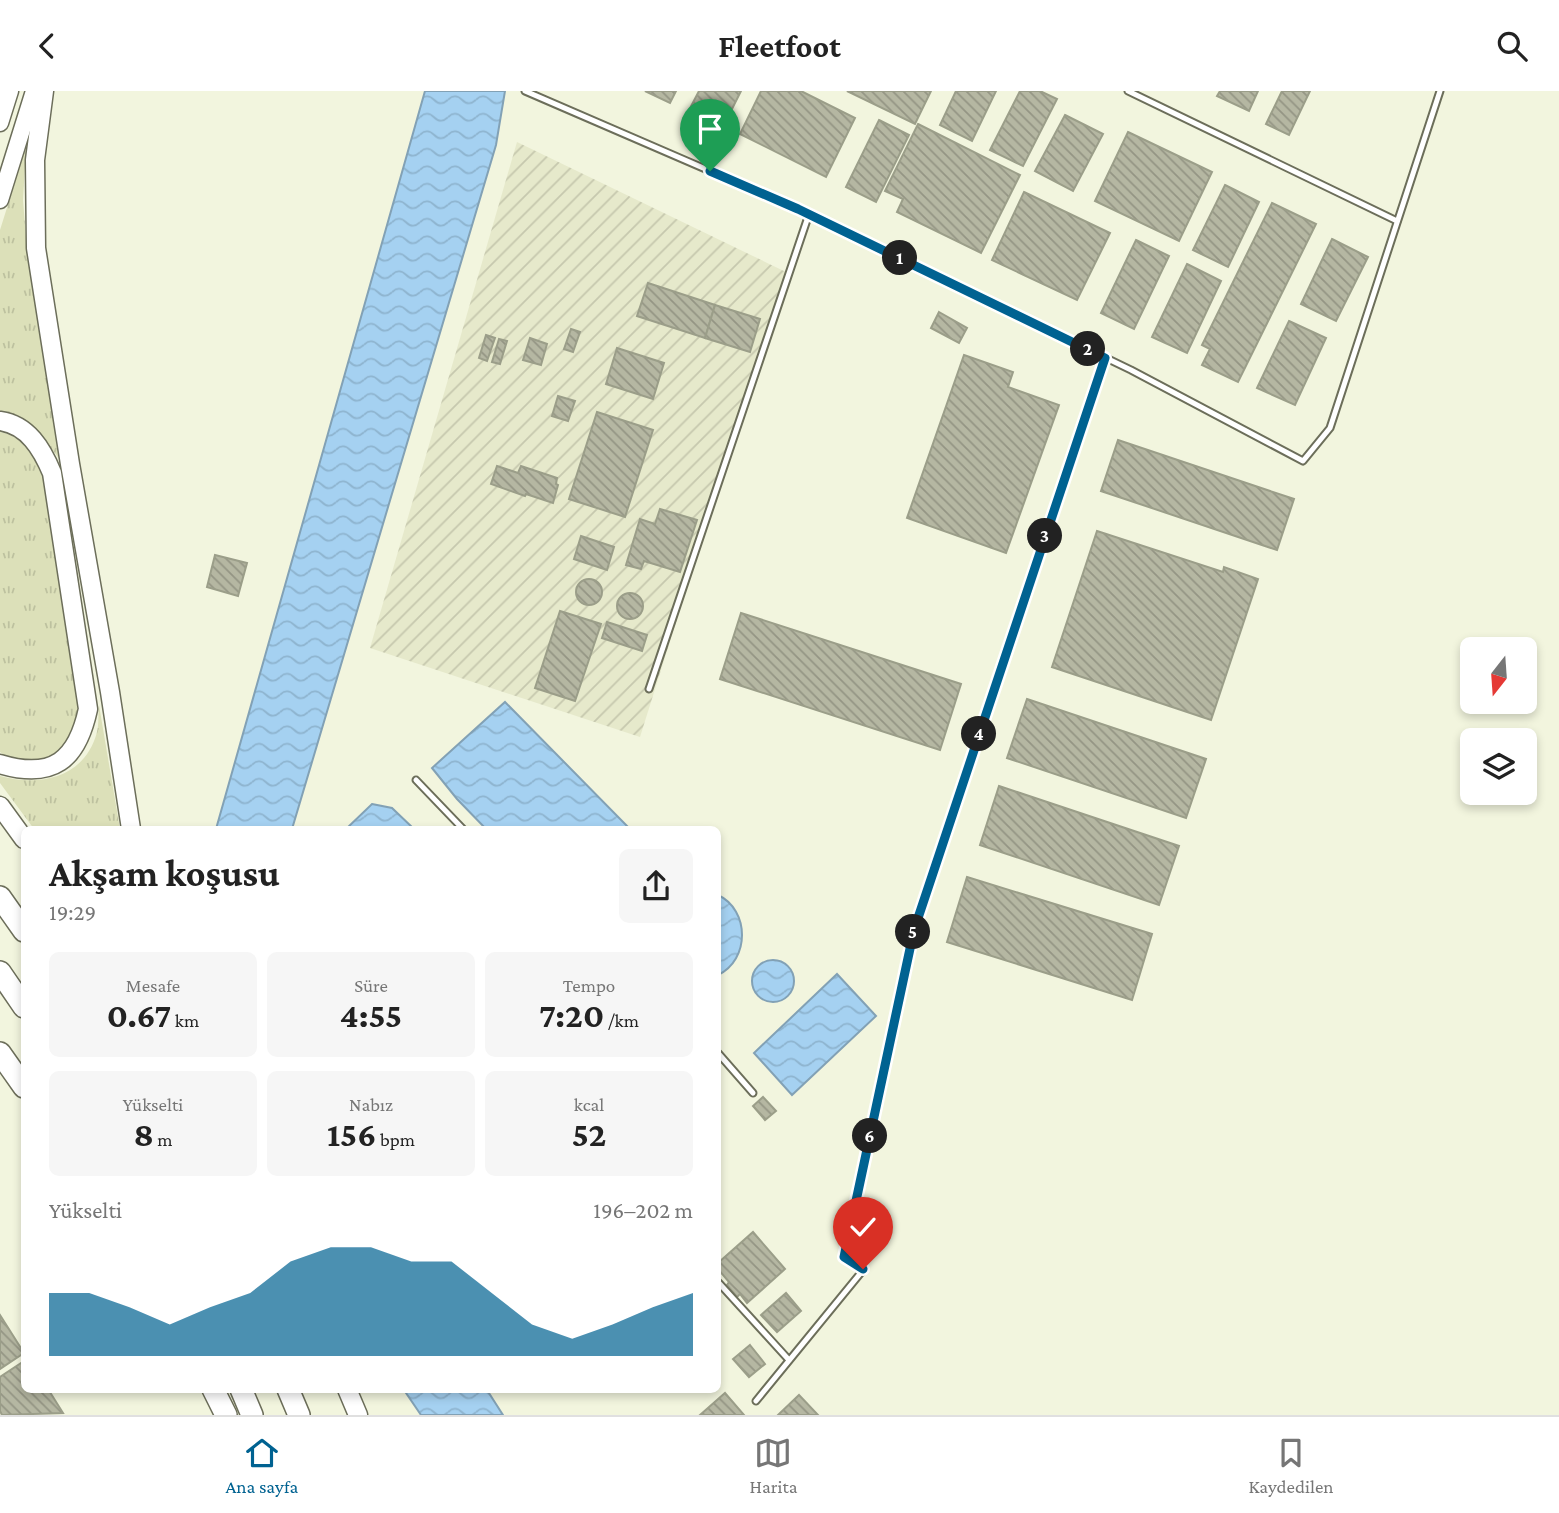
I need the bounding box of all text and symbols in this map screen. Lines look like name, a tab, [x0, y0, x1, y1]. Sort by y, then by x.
icon: back	[28, 27, 66, 65]
icon: search	[1493, 27, 1531, 65]
text: Fleetfoot	[718, 28, 841, 64]
pin	[680, 99, 740, 171]
icon: arrive	[691, 110, 729, 148]
pin: 1	[883, 241, 918, 275]
text: 1	[896, 247, 903, 268]
pin: 2	[1070, 331, 1106, 367]
text: 2	[1083, 338, 1092, 359]
pin: 3	[1028, 519, 1062, 553]
text: 3	[1040, 525, 1049, 546]
north arrow	[1460, 637, 1536, 714]
map controls	[1460, 637, 1537, 805]
pin: 4	[962, 717, 996, 751]
text: 4	[973, 723, 984, 744]
button: layers	[1460, 728, 1537, 805]
button: share	[619, 849, 693, 923]
text: Akşam koşusu	[49, 852, 280, 894]
text: 19:29	[49, 899, 96, 925]
pin: 5	[895, 915, 930, 949]
text: 5	[908, 921, 917, 942]
text: Mesafe	[126, 975, 180, 996]
text: Süre	[354, 975, 388, 996]
text: Tempo	[563, 975, 615, 996]
text: 0.67	[107, 996, 171, 1035]
text: 4:55	[340, 996, 402, 1035]
text: 7:20	[539, 996, 604, 1035]
text: km	[171, 1010, 199, 1031]
text: /km	[604, 1010, 639, 1031]
text: Yükselti	[123, 1094, 183, 1115]
text: Nabız	[349, 1094, 393, 1115]
text: kcal	[574, 1094, 604, 1115]
text: 8	[133, 1115, 154, 1154]
text: 156	[327, 1115, 376, 1154]
text: 52	[572, 1115, 606, 1154]
pin: 6	[852, 1119, 888, 1153]
text: 6	[864, 1125, 875, 1146]
text: m	[154, 1129, 173, 1150]
text: bpm	[376, 1129, 415, 1150]
text: Yükselti	[49, 1197, 122, 1223]
text: 196–202 m	[593, 1197, 693, 1223]
pin	[833, 1197, 893, 1269]
icon: check	[844, 1208, 882, 1246]
tab: Ana sayfa	[226, 1434, 298, 1497]
tab: Harita	[749, 1434, 797, 1497]
tab: Kaydedilen	[1249, 1434, 1333, 1497]

